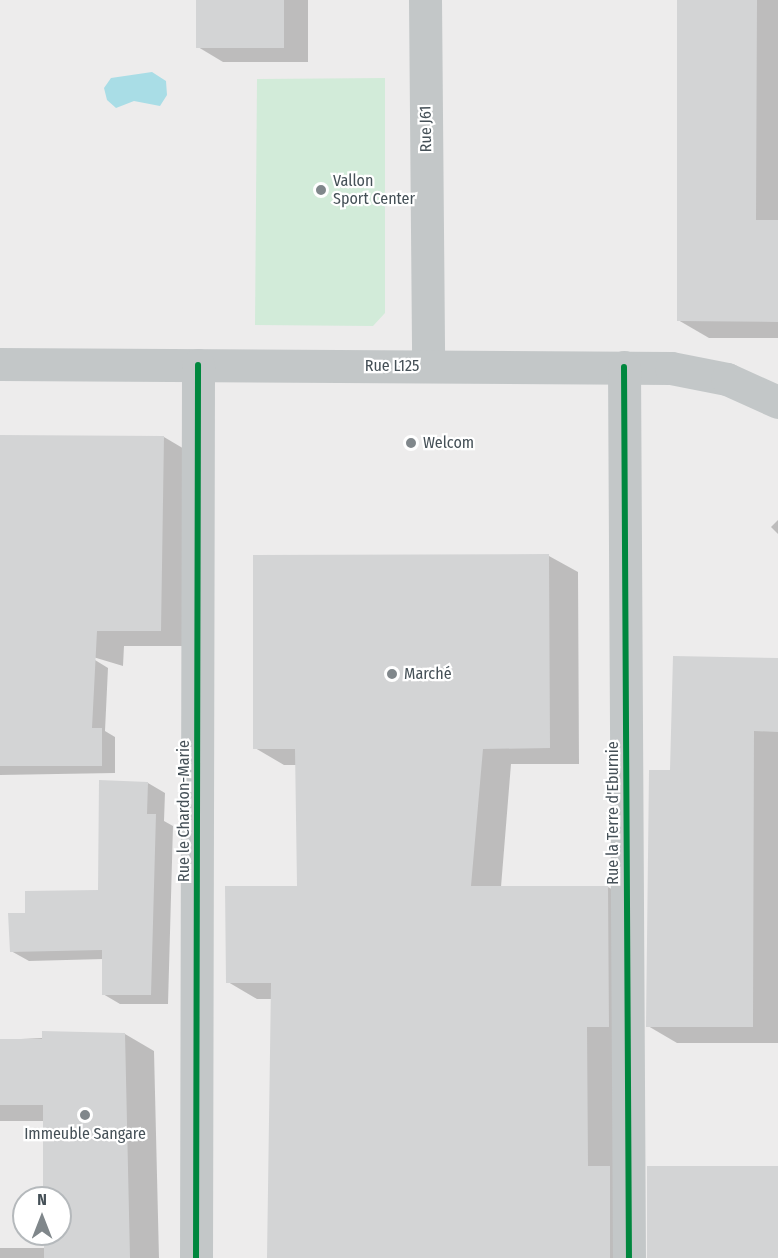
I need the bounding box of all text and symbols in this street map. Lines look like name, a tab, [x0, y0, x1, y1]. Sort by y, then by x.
street label: Rue J61	[416, 106, 436, 152]
place label: Vallon Sport Center	[333, 171, 415, 209]
marker: Vallon Sport Center	[314, 183, 328, 197]
street label: Rue L125	[365, 356, 419, 376]
place label: Welcom	[423, 433, 474, 453]
marker: Welcom	[404, 436, 418, 450]
place label: Marché	[404, 664, 452, 684]
marker: Marché	[385, 667, 399, 681]
street label: Rue le Chardon-Marie	[174, 740, 194, 882]
street label: Rue la Terre d'Eburnie	[603, 741, 623, 885]
marker: Immeuble Sangare	[78, 1108, 92, 1122]
place label: Immeuble Sangare	[24, 1124, 146, 1144]
north arrow	[12, 1186, 72, 1246]
text: N	[37, 1190, 47, 1209]

